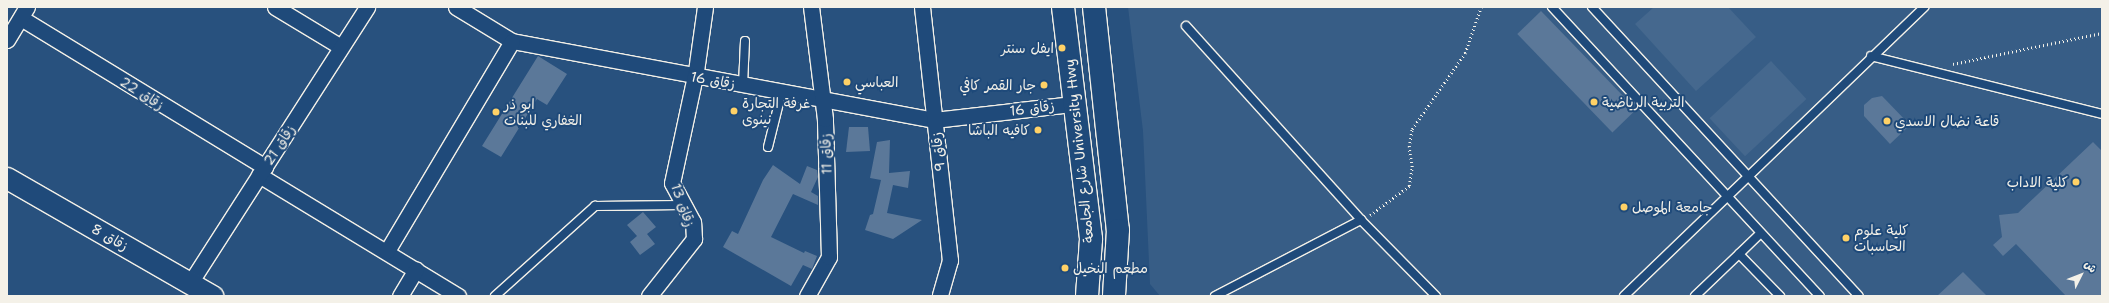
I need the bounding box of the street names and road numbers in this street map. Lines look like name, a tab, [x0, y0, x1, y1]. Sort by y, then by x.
street label: شارع الجامعة University Hwy	[1061, 58, 1097, 244]
street label: زقاق 16	[689, 68, 737, 92]
street label: زقاق 22	[117, 73, 167, 113]
street label: زقاق 16	[1009, 97, 1055, 119]
street label: زقاق 21	[260, 122, 298, 168]
street label: زقاق 9	[928, 131, 948, 173]
street label: زقاق 11	[817, 133, 835, 175]
street label: زقاق 13	[667, 181, 699, 229]
street label: زقاق 8	[89, 220, 131, 254]

